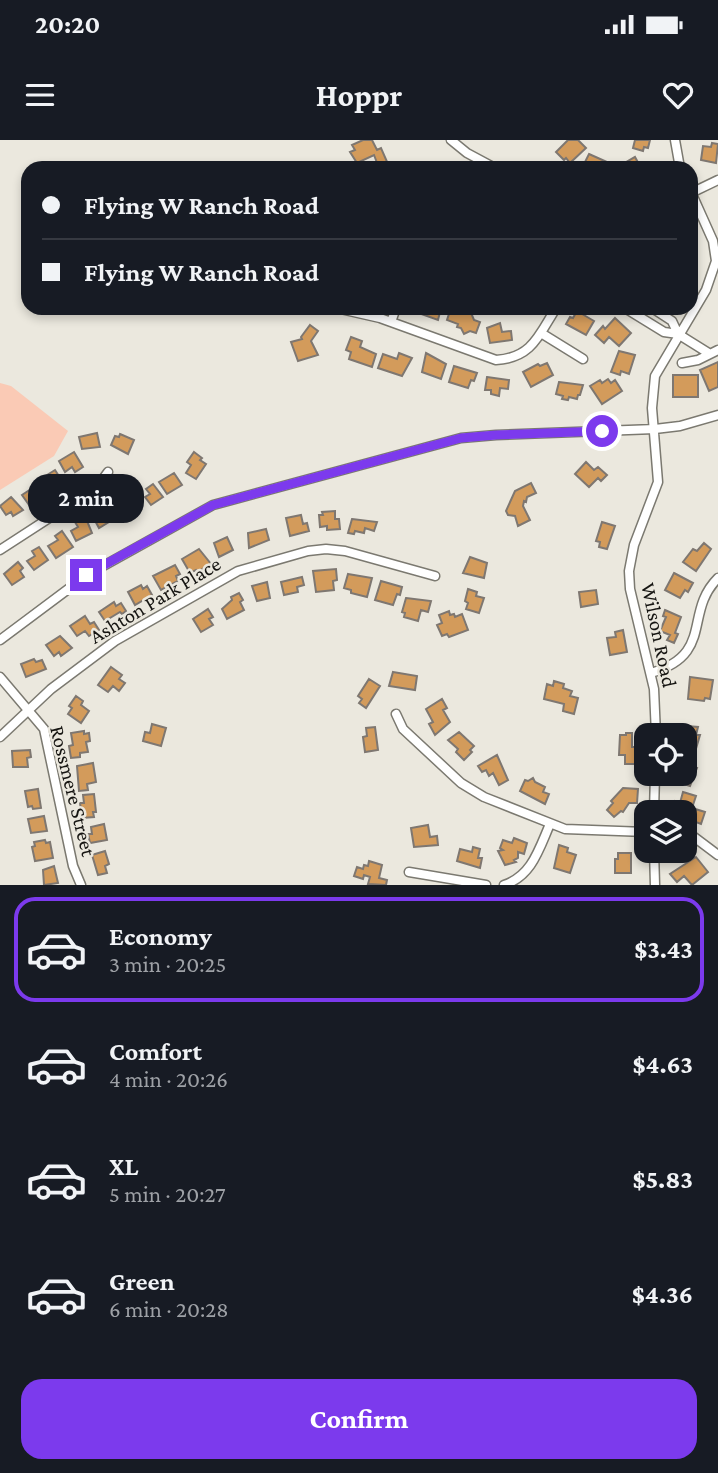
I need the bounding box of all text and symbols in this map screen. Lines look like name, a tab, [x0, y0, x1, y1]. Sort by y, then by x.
text: 20:20	[35, 10, 100, 39]
icon: menu	[21, 76, 59, 114]
icon: heart	[659, 76, 697, 114]
text: Hoppr	[316, 77, 402, 113]
text: Flying W Ranch Road	[84, 191, 319, 220]
text: Flying W Ranch Road	[84, 258, 319, 287]
route start	[586, 415, 618, 447]
callout: 2 min	[28, 474, 144, 522]
text: 2 min	[58, 485, 114, 511]
street label: Ashton Park Place	[85, 551, 225, 649]
route end	[70, 559, 102, 591]
street label: Wilson Road	[636, 580, 682, 690]
street label: Rossmere Street	[45, 723, 101, 860]
map controls	[634, 723, 697, 863]
button: locate	[634, 723, 697, 786]
button: layers	[634, 800, 697, 863]
icon: car	[25, 918, 88, 981]
text: Economy	[109, 922, 212, 951]
text: $3.43	[634, 935, 693, 964]
text: 3 min · 20:25	[109, 951, 226, 977]
icon: car	[25, 1033, 88, 1096]
text: Comfort	[109, 1037, 202, 1066]
text: $4.63	[633, 1050, 693, 1079]
text: 4 min · 20:26	[109, 1066, 228, 1092]
icon: car	[25, 1148, 88, 1211]
text: XL	[109, 1152, 138, 1181]
text: $5.83	[632, 1165, 693, 1194]
text: 5 min · 20:27	[109, 1181, 226, 1207]
icon: car	[25, 1263, 88, 1326]
text: Green	[109, 1267, 175, 1296]
text: $4.36	[632, 1280, 693, 1309]
text: 6 min · 20:28	[109, 1296, 229, 1322]
button: Confirm	[21, 1379, 697, 1459]

